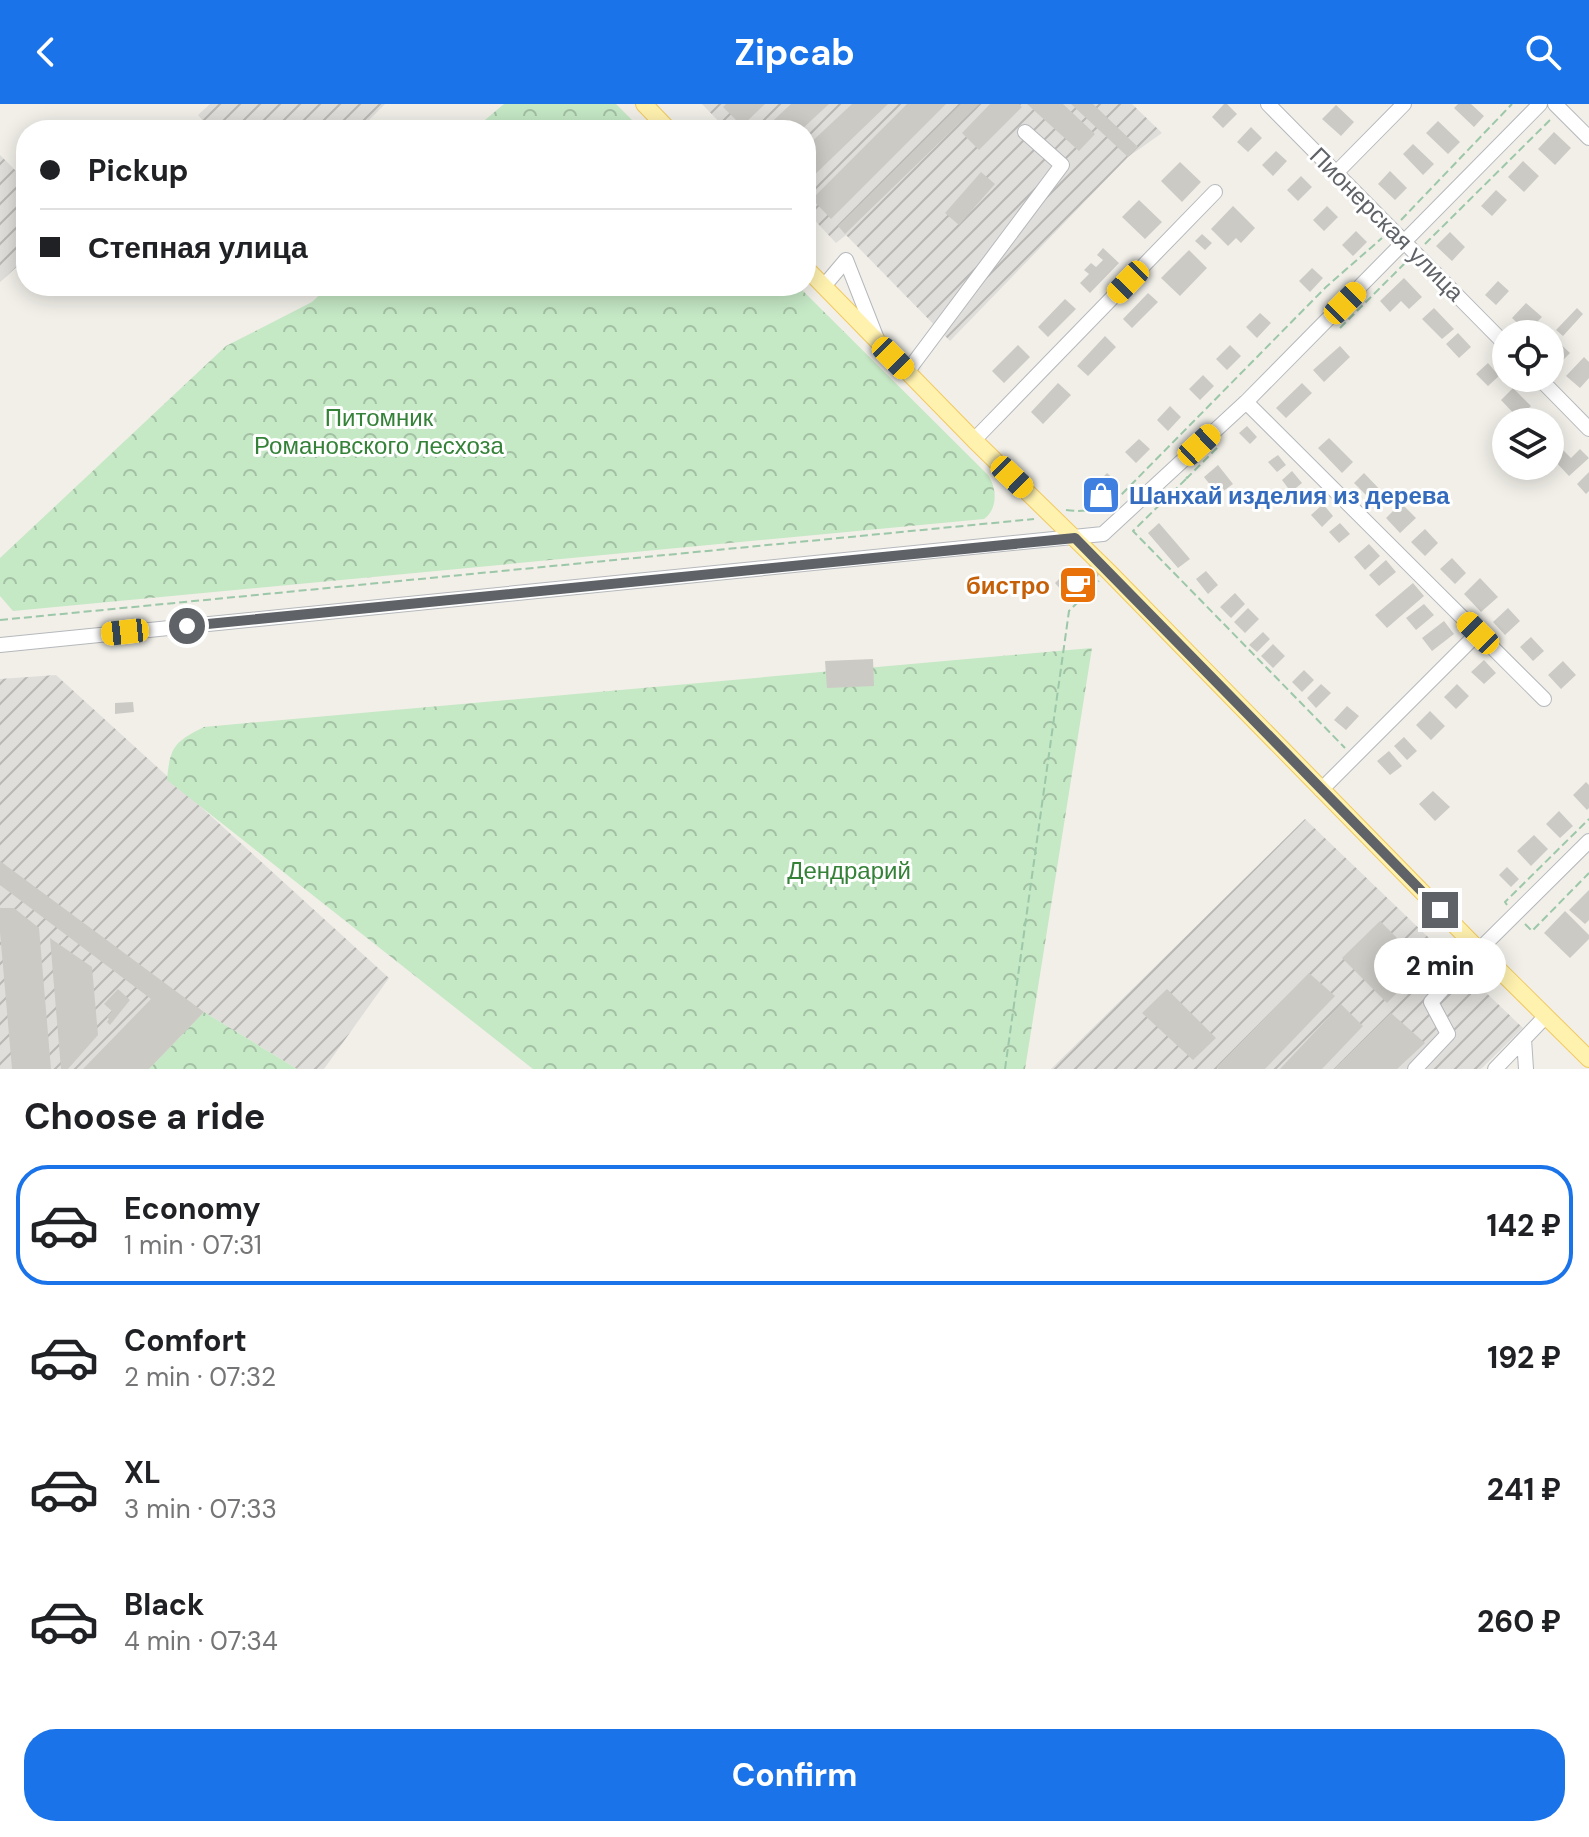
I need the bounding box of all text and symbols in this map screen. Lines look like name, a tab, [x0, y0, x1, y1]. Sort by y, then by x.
text: Zipcab	[734, 29, 855, 76]
icon: back	[24, 30, 68, 74]
icon: search	[1521, 30, 1565, 74]
street label: Пионерская улица	[1303, 140, 1471, 308]
text: Pickup	[88, 151, 188, 190]
text: Степная улица	[88, 228, 308, 267]
car	[1103, 256, 1153, 308]
car	[1320, 278, 1370, 328]
map controls	[1492, 320, 1564, 480]
button: locate	[1492, 320, 1564, 392]
car	[868, 333, 918, 383]
park label: Питомник Романовского лесхоза	[254, 402, 505, 461]
button: layers	[1492, 408, 1564, 480]
car	[1173, 420, 1225, 470]
car	[986, 452, 1038, 502]
shop icon: Шанхай изделия из дерева	[1080, 474, 1122, 516]
place label: Шанхай изделия из дерева	[1129, 480, 1450, 511]
cafe icon: бистро	[1057, 564, 1099, 606]
place label: бистро	[966, 570, 1050, 601]
route start	[169, 608, 205, 644]
car	[1453, 608, 1503, 658]
car	[100, 618, 150, 646]
park label: Дендрарий	[787, 855, 911, 886]
route end	[1422, 892, 1458, 928]
callout: 2 min	[1374, 938, 1506, 994]
text: 2 min	[1406, 949, 1474, 983]
text: Choose a ride	[24, 1093, 265, 1140]
icon: car	[28, 1189, 100, 1261]
text: Economy	[124, 1189, 261, 1228]
text: 142 ₽	[1487, 1206, 1561, 1245]
text: 1 min · 07:31	[124, 1228, 262, 1262]
icon: car	[28, 1321, 100, 1393]
text: Comfort	[124, 1321, 247, 1360]
text: 192 ₽	[1487, 1338, 1561, 1377]
text: 2 min · 07:32	[124, 1360, 276, 1394]
icon: car	[28, 1453, 100, 1525]
text: XL	[124, 1453, 161, 1492]
text: 241 ₽	[1487, 1470, 1561, 1509]
text: 3 min · 07:33	[124, 1492, 277, 1526]
icon: car	[28, 1585, 100, 1657]
text: Black	[124, 1585, 204, 1624]
text: 260 ₽	[1477, 1602, 1561, 1641]
text: 4 min · 07:34	[124, 1624, 278, 1658]
button: Confirm	[24, 1729, 1565, 1821]

